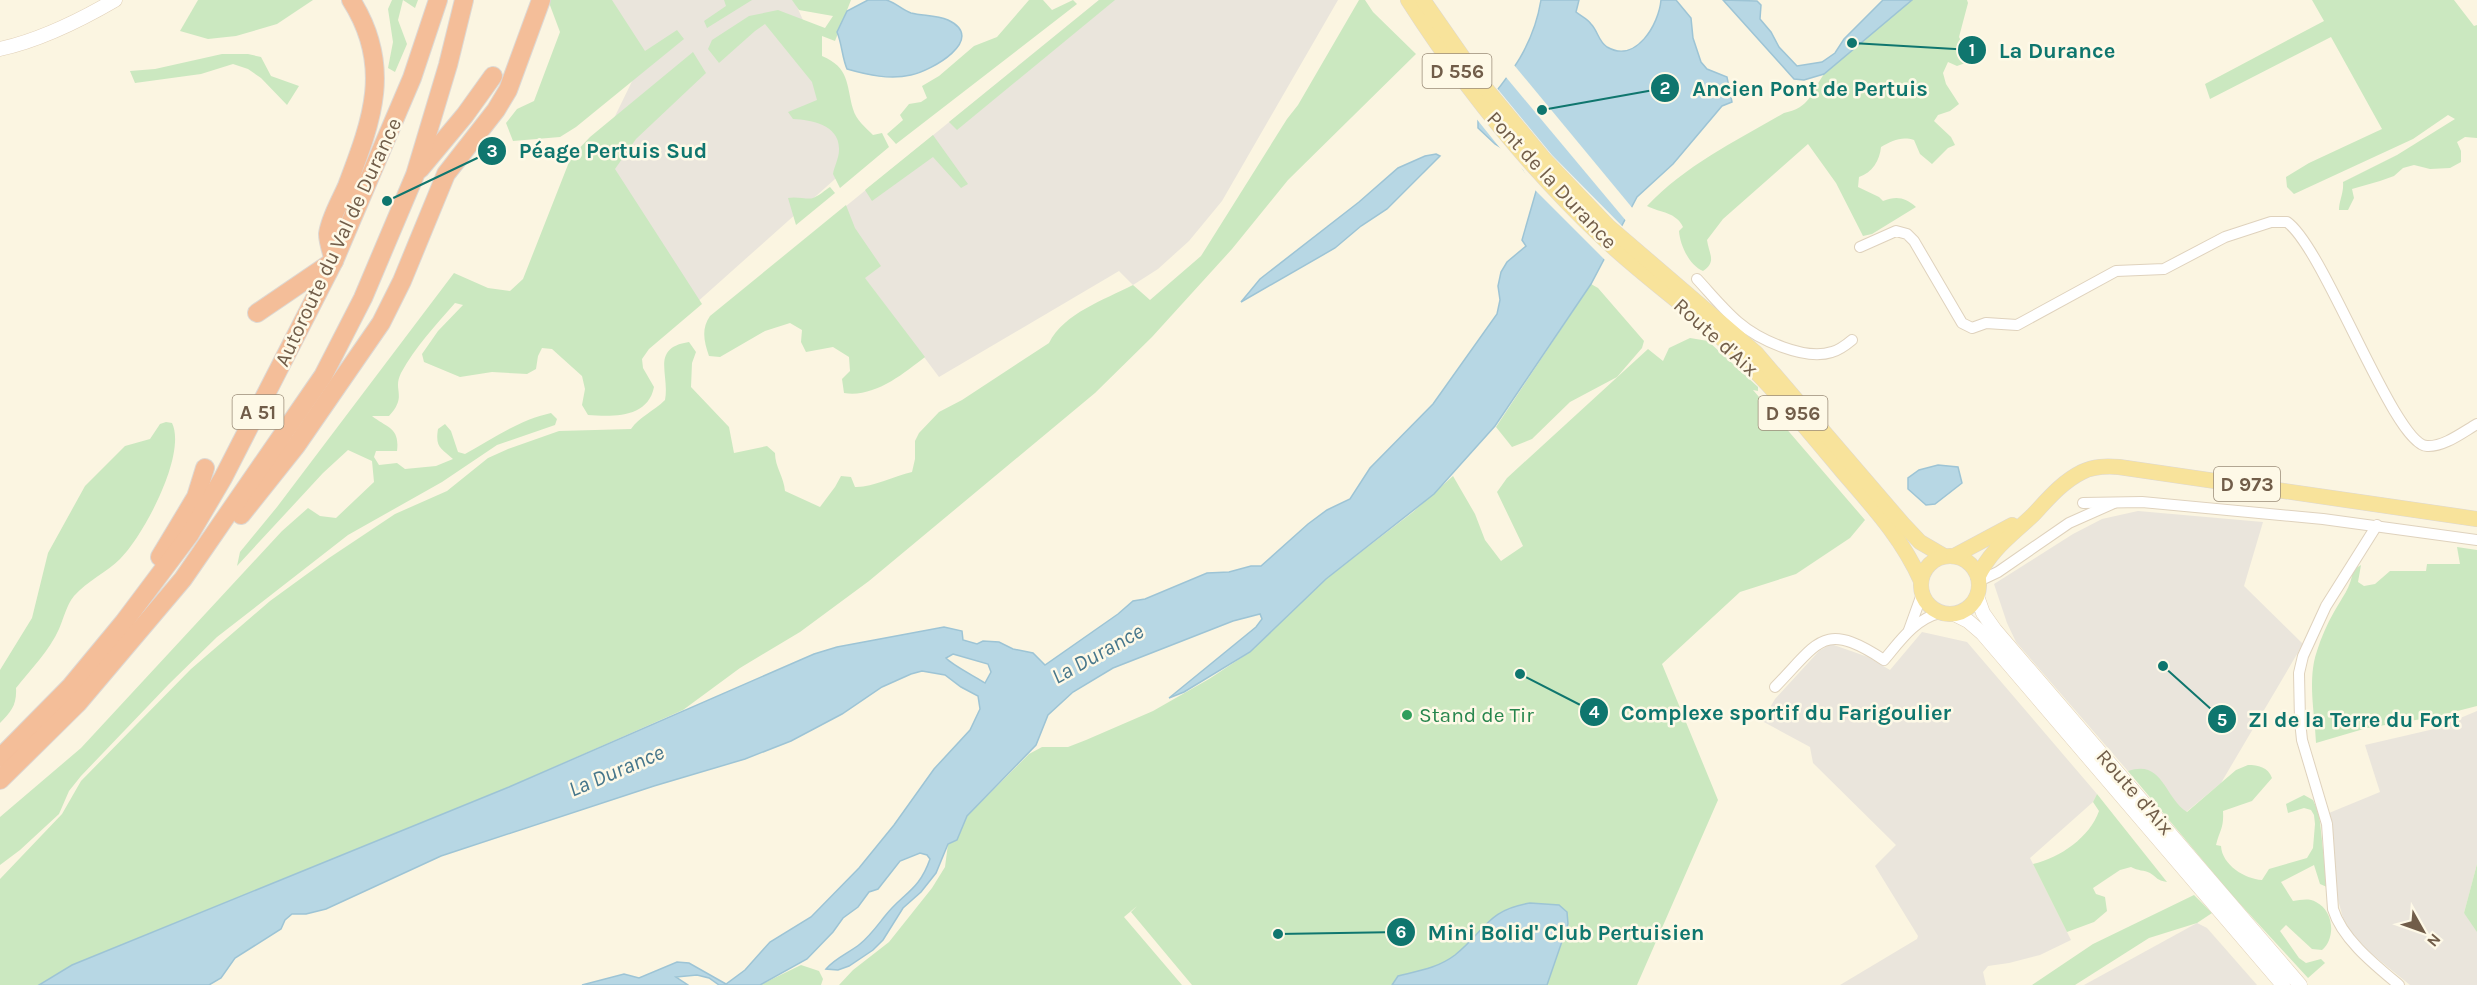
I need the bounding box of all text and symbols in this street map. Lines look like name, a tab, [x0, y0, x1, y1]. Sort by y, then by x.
callout: La Durance	[1957, 30, 2127, 70]
text: La Durance	[1999, 38, 2115, 64]
text: 1	[1969, 39, 1975, 61]
road number: D 556	[1422, 54, 1492, 88]
callout: Ancien Pont de Pertuis	[1650, 68, 1939, 108]
text: Ancien Pont de Pertuis	[1692, 76, 1928, 102]
text: 2	[1660, 77, 1670, 99]
street label: Pont de la Durance	[1482, 106, 1622, 254]
street label: Autoroute du Val de Durance	[270, 114, 406, 370]
callout: Péage Pertuis Sud	[477, 131, 719, 171]
text: Péage Pertuis Sud	[519, 138, 707, 164]
text: 3	[486, 140, 498, 162]
street label: Route d'Aix	[1669, 293, 1763, 381]
road number: A 51	[232, 395, 284, 429]
road number: D 956	[1758, 396, 1828, 430]
road number: D 973	[2214, 467, 2280, 501]
water label: La Durance	[1047, 618, 1148, 690]
callout: Complexe sportif du Farigoulier	[1579, 692, 1963, 732]
callout: ZI de la Terre du Fort	[2207, 699, 2472, 739]
text: Complexe sportif du Farigoulier	[1621, 700, 1952, 726]
text: 4	[1589, 701, 1600, 723]
place label: Stand de Tir	[1419, 703, 1534, 727]
text: ZI de la Terre du Fort	[2248, 707, 2460, 733]
marker: Stand de Tir	[1400, 708, 1414, 722]
text: 5	[2217, 709, 2227, 731]
water label: La Durance	[565, 739, 668, 803]
street label: Route d'Aix	[2091, 744, 2179, 840]
north arrow	[2393, 901, 2453, 961]
callout: Mini Bolid' Club Pertuisien	[1386, 912, 1717, 952]
text: Mini Bolid' Club Pertuisien	[1427, 920, 1705, 946]
text: 6	[1396, 921, 1407, 943]
text: N	[2423, 930, 2445, 951]

